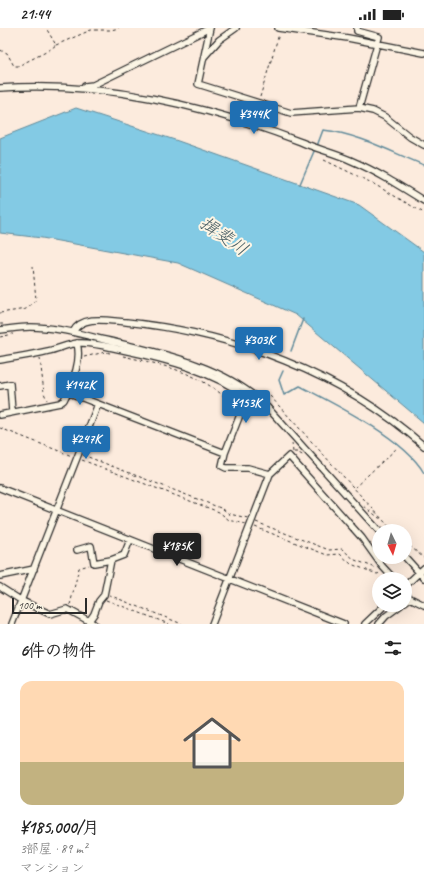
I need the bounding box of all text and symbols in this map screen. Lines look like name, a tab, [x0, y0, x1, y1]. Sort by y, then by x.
text: 21:44	[20, 5, 50, 24]
pin: ¥344K	[226, 101, 282, 135]
text: ¥344K	[239, 106, 269, 122]
water label: 揖斐川	[196, 212, 252, 260]
pin: ¥303K	[231, 327, 287, 361]
text: ¥303K	[244, 332, 274, 348]
pin: ¥142K	[52, 372, 108, 406]
text: ¥142K	[65, 377, 95, 393]
pin: ¥153K	[218, 390, 274, 424]
text: ¥153K	[231, 395, 261, 411]
pin: ¥247K	[58, 426, 114, 460]
text: ¥247K	[71, 431, 101, 447]
north arrow	[372, 524, 412, 564]
map controls	[372, 524, 412, 612]
pin: ¥185K	[149, 533, 205, 567]
text: ¥185K	[162, 538, 192, 554]
button: layers	[372, 572, 412, 612]
scale bar	[12, 596, 87, 615]
text: 100 m	[18, 598, 42, 612]
icon: filters	[382, 637, 404, 659]
text: 6件の物件	[20, 640, 96, 661]
icon: home	[176, 707, 248, 779]
text: ¥185,000/月	[20, 817, 99, 838]
text: 3部屋 · 89 m²	[20, 841, 87, 857]
text: マンション	[20, 860, 84, 876]

